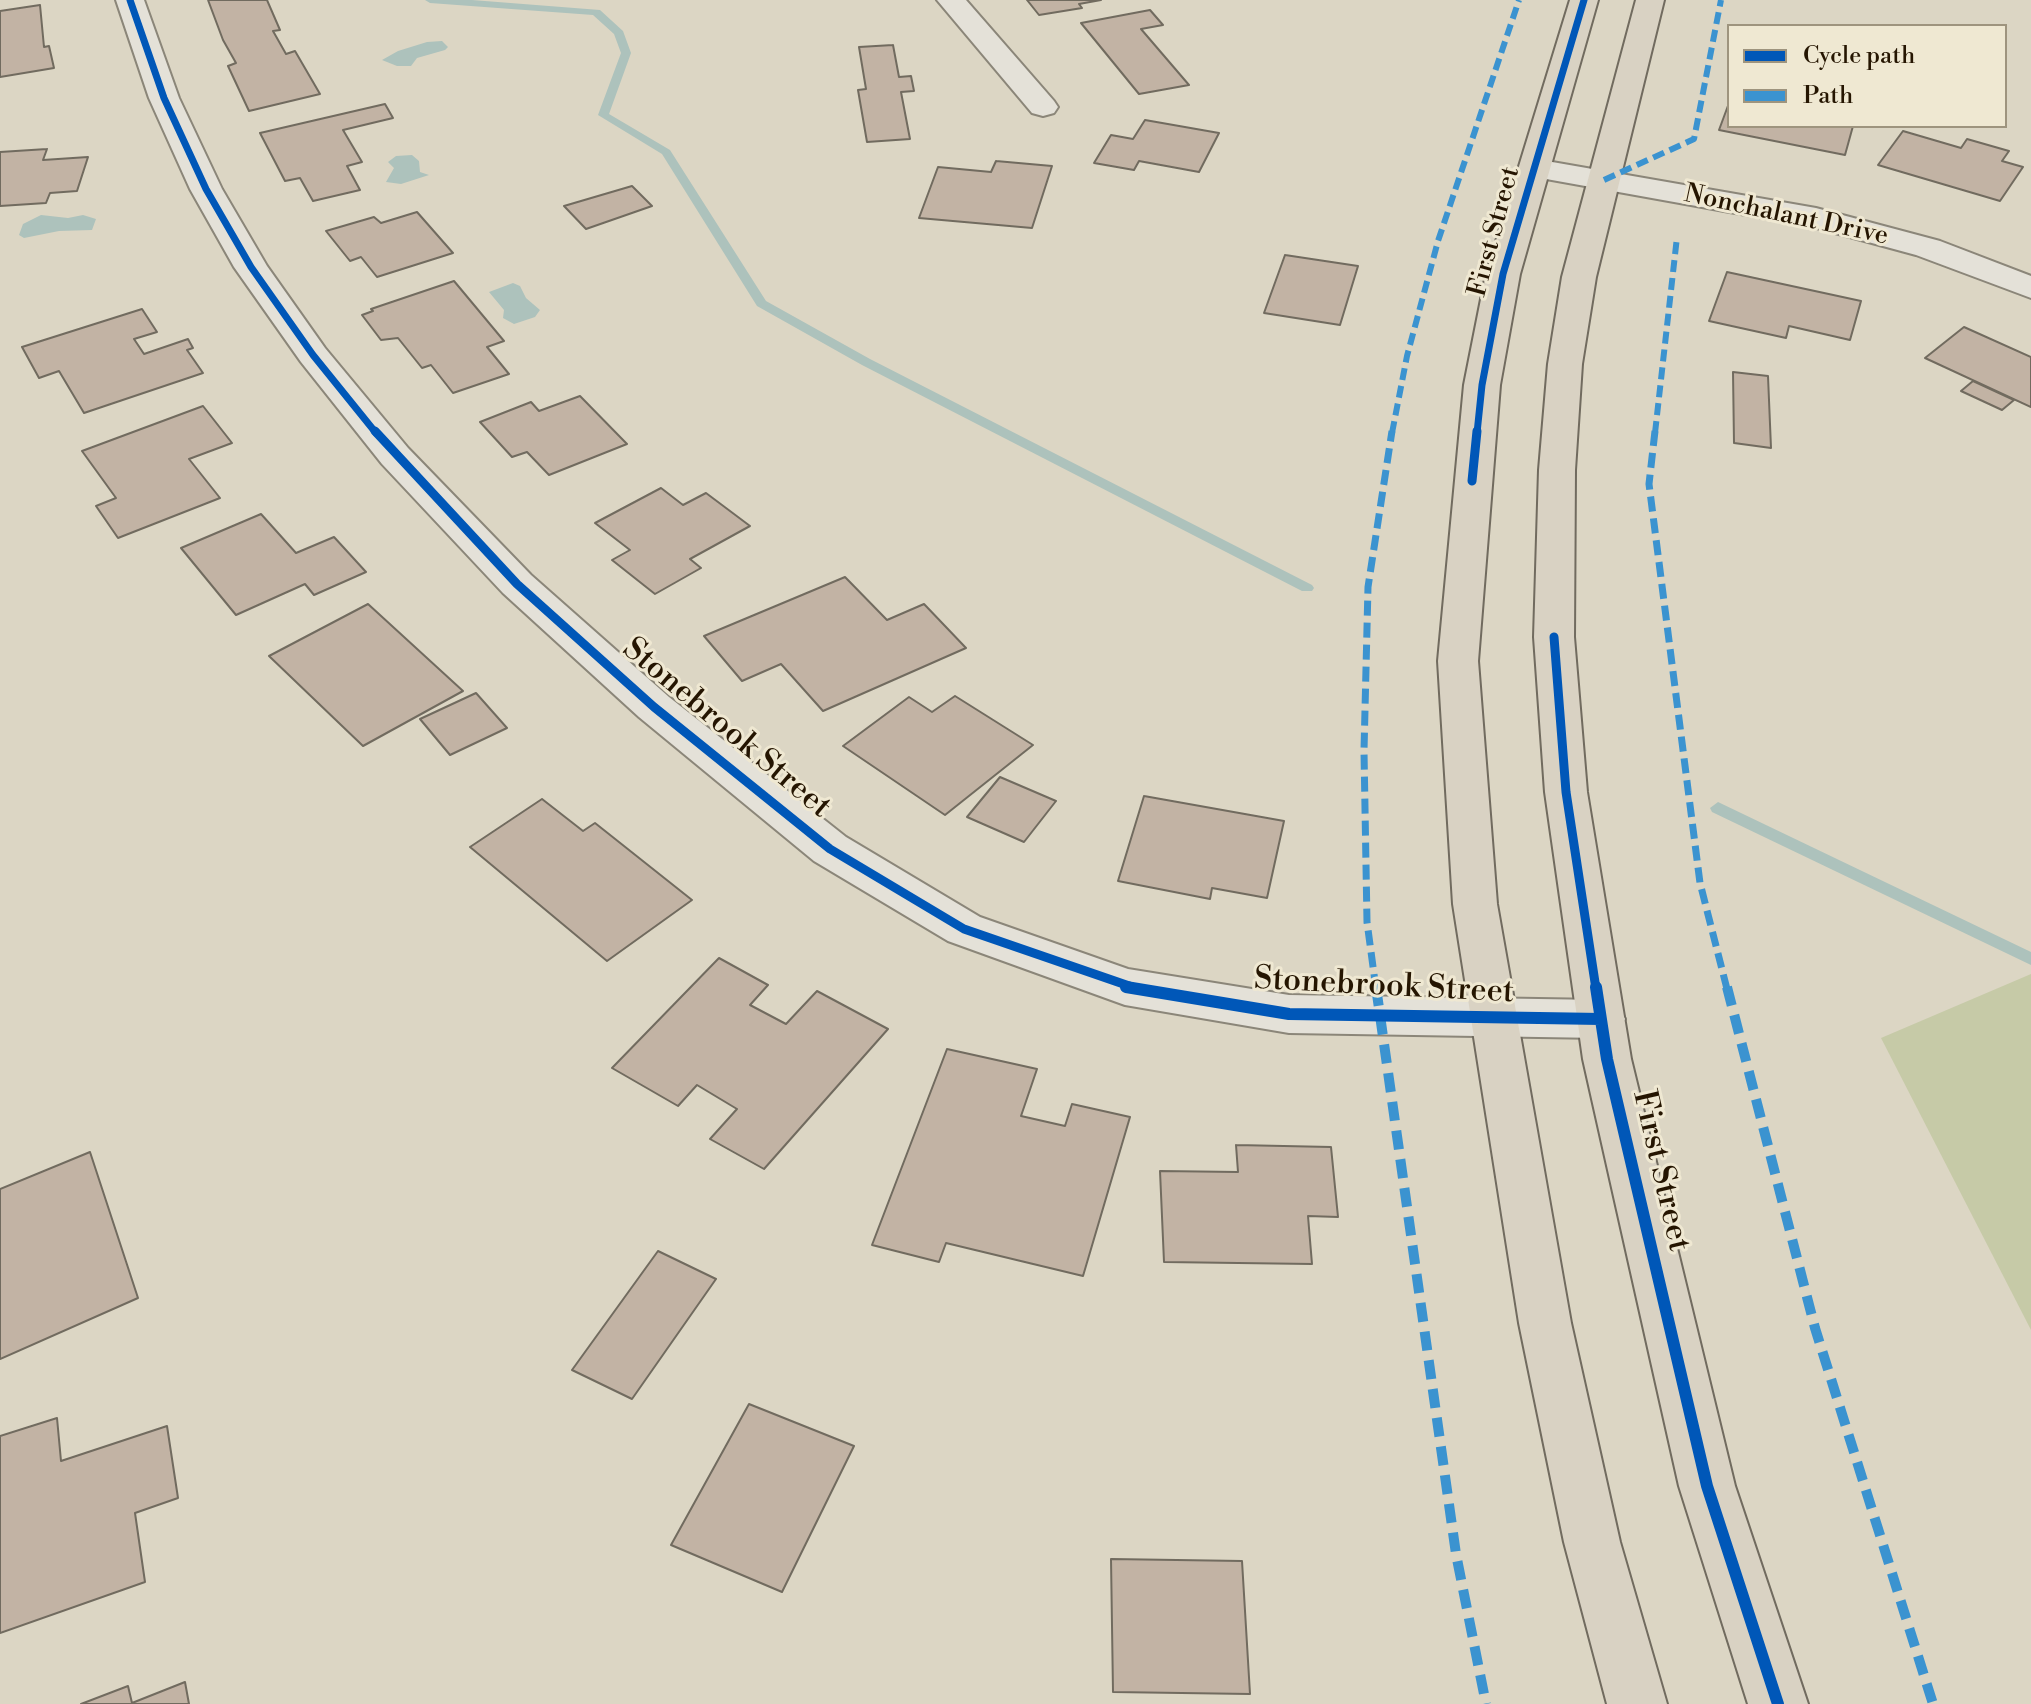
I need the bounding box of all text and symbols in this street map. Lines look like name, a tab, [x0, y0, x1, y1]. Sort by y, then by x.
legend	[1727, 24, 2007, 128]
text: Cycle path	[1803, 41, 1915, 71]
text: Path	[1803, 81, 1853, 111]
street label: First Street	[1463, 164, 1527, 300]
street label: Nonchalant Drive	[1681, 179, 1891, 253]
street label: Stonebrook Street	[614, 631, 838, 827]
street label: Stonebrook Street	[1253, 961, 1515, 1013]
street label: First Street	[1623, 1087, 1697, 1255]

